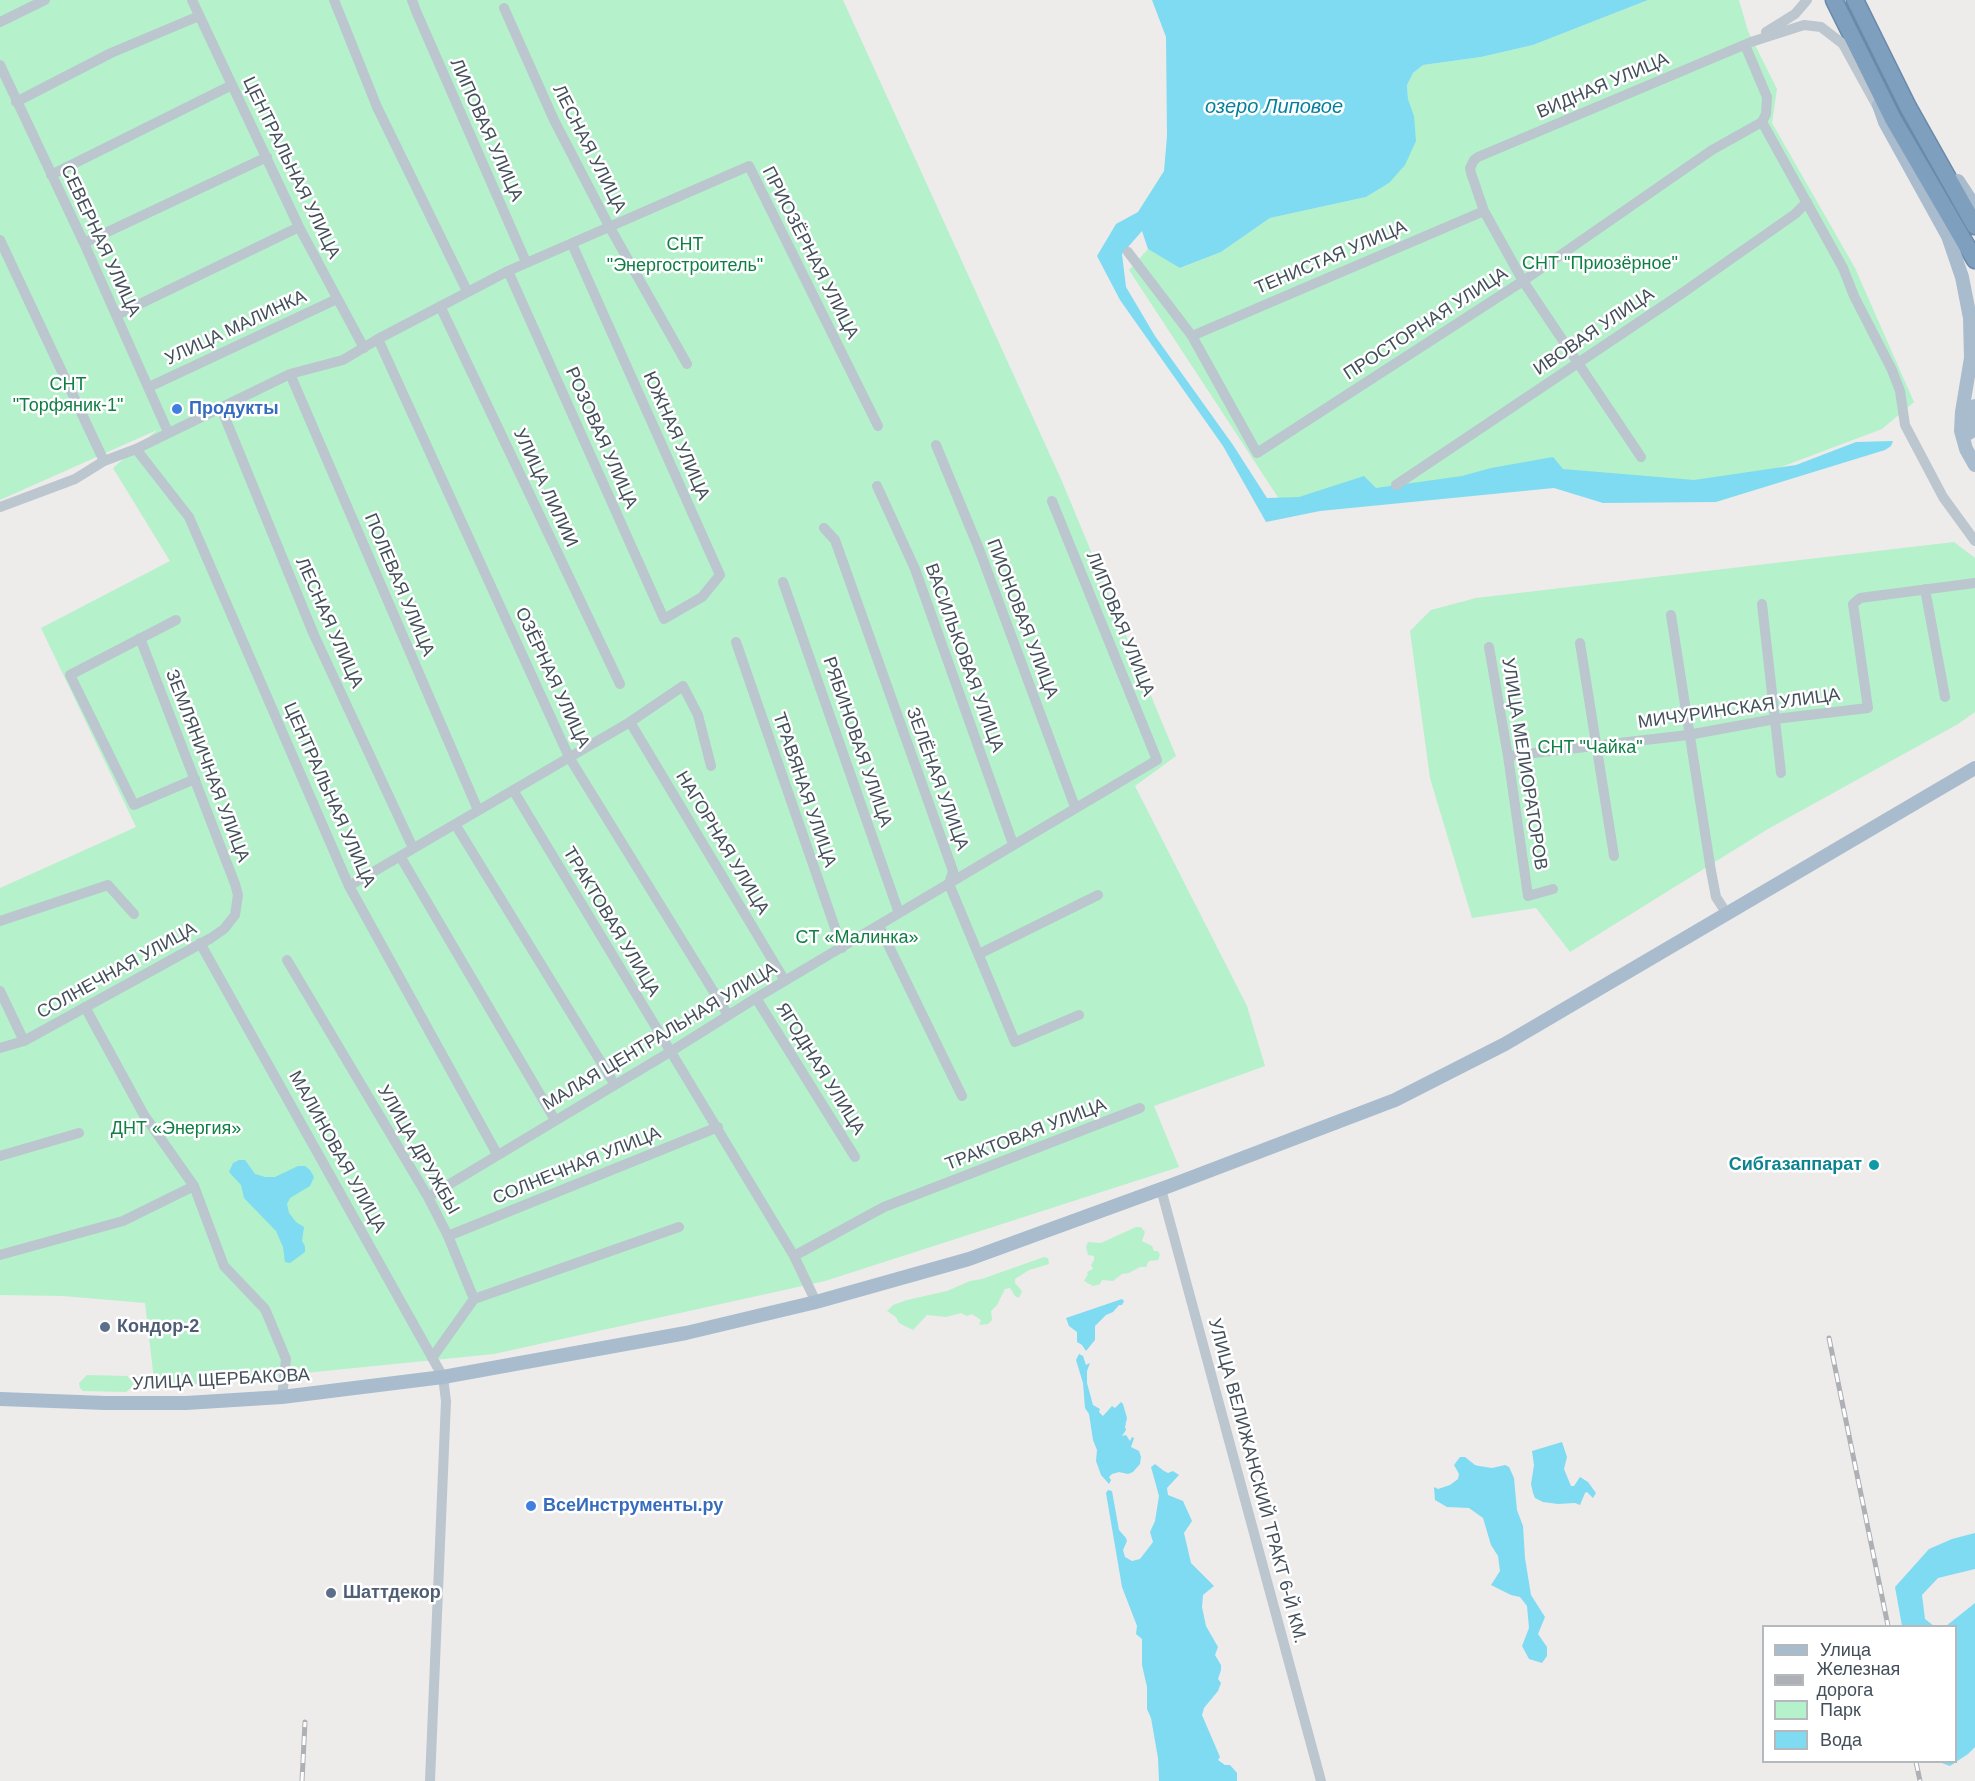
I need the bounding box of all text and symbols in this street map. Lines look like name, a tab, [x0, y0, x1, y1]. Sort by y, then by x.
street label: ВИДНАЯ УЛИЦА	[1534, 49, 1672, 123]
street label: ЛИПОВАЯ УЛИЦА	[445, 55, 527, 205]
street label: ЦЕНТРАЛЬНАЯ УЛИЦА	[237, 73, 345, 263]
street label: ЛЕСНАЯ УЛИЦА	[547, 81, 631, 217]
water label: озеро Липовое	[1205, 95, 1343, 119]
street label: СЕВЕРНАЯ УЛИЦА	[55, 162, 145, 320]
street label: ПРИОЗЁРНАЯ УЛИЦА	[757, 163, 863, 343]
street label: ТЕНИСТАЯ УЛИЦА	[1252, 216, 1410, 300]
park label: СНТ "Энергостроитель"	[607, 234, 763, 276]
park label: СНТ "Приозёрное"	[1522, 253, 1678, 275]
street label: ПРОСТОРНАЯ УЛИЦА	[1340, 263, 1512, 385]
street label: ИВОВАЯ УЛИЦА	[1530, 284, 1658, 380]
street label: УЛИЦА МАЛИНКА	[162, 286, 310, 370]
street label: РОЗОВАЯ УЛИЦА	[560, 364, 642, 512]
street label: ЮЖНАЯ УЛИЦА	[638, 368, 714, 504]
park label: СНТ "Торфяник-1"	[13, 374, 123, 416]
place label: Продукты	[189, 398, 279, 420]
marker: Продукты	[170, 402, 184, 416]
street label: УЛИЦА ЛИЛИИ	[508, 425, 582, 551]
street label: ПОЛЕВАЯ УЛИЦА	[359, 510, 439, 660]
street label: ПИОНОВАЯ УЛИЦА	[982, 536, 1062, 702]
street label: ЛИПОВАЯ УЛИЦА	[1081, 549, 1159, 699]
street label: ЛЕСНАЯ УЛИЦА	[291, 554, 367, 692]
street label: ВАСИЛЬКОВАЯ УЛИЦА	[920, 561, 1008, 755]
street label: ОЗЁРНАЯ УЛИЦА	[510, 604, 594, 752]
street label: РЯБИНОВАЯ УЛИЦА	[818, 654, 896, 830]
street label: УЛИЦА МЕЛИОРАТОРОВ	[1497, 656, 1551, 872]
street label: ЗЕМЛЯНИЧНАЯ УЛИЦА	[160, 667, 254, 865]
street label: МИЧУРИНСКАЯ УЛИЦА	[1637, 684, 1841, 734]
street label: ЦЕНТРАЛЬНАЯ УЛИЦА	[278, 699, 380, 891]
street label: ЗЕЛЁНАЯ УЛИЦА	[901, 705, 973, 853]
street label: ТРАВЯНАЯ УЛИЦА	[767, 710, 841, 870]
park label: СНТ "Чайка"	[1537, 737, 1643, 759]
street label: НАГОРНАЯ УЛИЦА	[671, 767, 773, 919]
street label: ТРАКТОВАЯ УЛИЦА	[558, 843, 664, 1001]
street label: СОЛНЕЧНАЯ УЛИЦА	[33, 918, 201, 1024]
park label: CТ «Малинка»	[795, 927, 919, 949]
street label: МАЛАЯ ЦЕНТРАЛЬНАЯ УЛИЦА	[539, 958, 781, 1116]
street label: ЯГОДНАЯ УЛИЦА	[771, 999, 869, 1139]
street label: МАЛИНОВАЯ УЛИЦА	[284, 1067, 390, 1237]
street label: УЛИЦА ДРУЖБЫ	[372, 1082, 464, 1218]
street label: ТРАКТОВАЯ УЛИЦА	[942, 1094, 1110, 1176]
park label: ДНТ «Энергия»	[111, 1118, 241, 1140]
street label: СОЛНЕЧНАЯ УЛИЦА	[490, 1122, 664, 1210]
place label: Сибгазаппарат	[1729, 1154, 1862, 1176]
marker: Сибгазаппарат	[1867, 1158, 1881, 1172]
place label: Кондор-2	[117, 1316, 199, 1338]
street label: УЛИЦА ВЕЛИЖАНСКИЙ ТРАКТ 6-Й КМ.	[1203, 1316, 1311, 1646]
marker: Кондор-2	[98, 1320, 112, 1334]
street label: УЛИЦА ЩЕРБАКОВА	[132, 1365, 310, 1395]
place label: ВсеИнструменты.ру	[543, 1495, 723, 1517]
marker: ВсеИнструменты.ру	[524, 1499, 538, 1513]
place label: Шаттдекор	[343, 1582, 441, 1604]
marker: Шаттдекор	[324, 1586, 338, 1600]
legend	[1762, 1625, 1957, 1763]
text: Улица	[1820, 1640, 1871, 1660]
text: Железная дорога	[1816, 1659, 1900, 1700]
text: Парк	[1820, 1700, 1861, 1720]
text: Вода	[1820, 1730, 1862, 1750]

